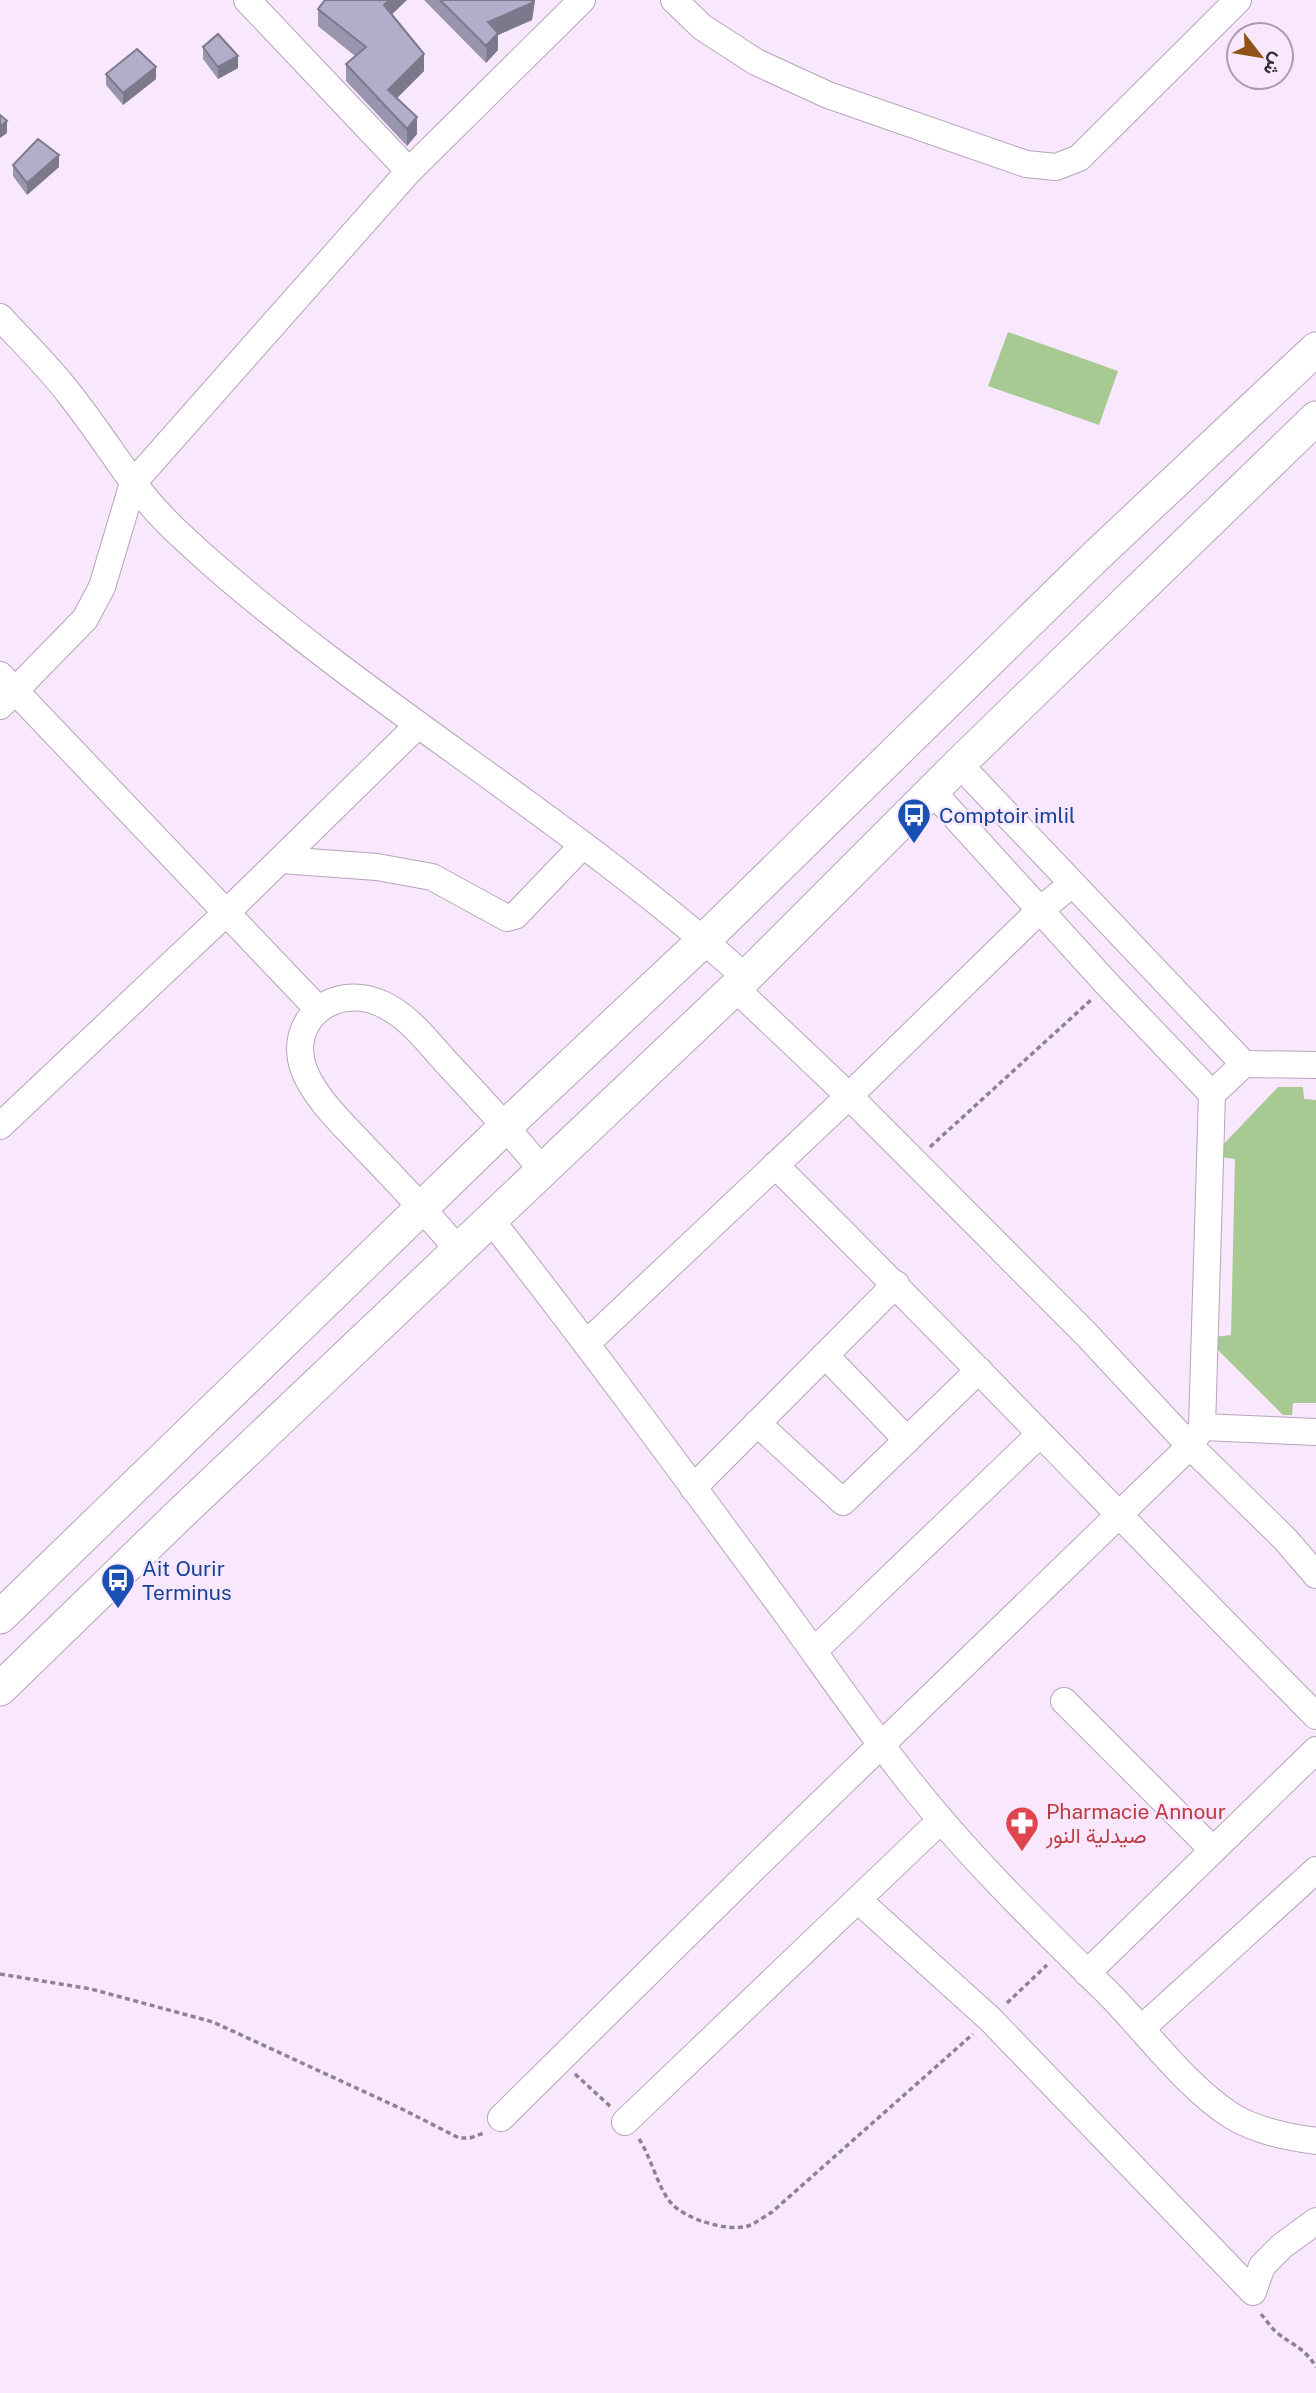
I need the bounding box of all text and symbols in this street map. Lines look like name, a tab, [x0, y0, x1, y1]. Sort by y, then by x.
north arrow	[1225, 21, 1295, 91]
text: ش	[1258, 49, 1290, 80]
bus stop icon: Comptoir imlil	[895, 796, 933, 845]
place label: Comptoir imlil	[939, 803, 1075, 828]
place label: Ait Ourir Terminus	[142, 1556, 232, 1605]
bus stop icon: Ait Ourir Terminus	[99, 1561, 137, 1610]
place label: Pharmacie Annour صيدلية النور	[1045, 1799, 1226, 1849]
pharmacy icon: Pharmacie Annour صيدلية النور	[1003, 1804, 1041, 1853]

